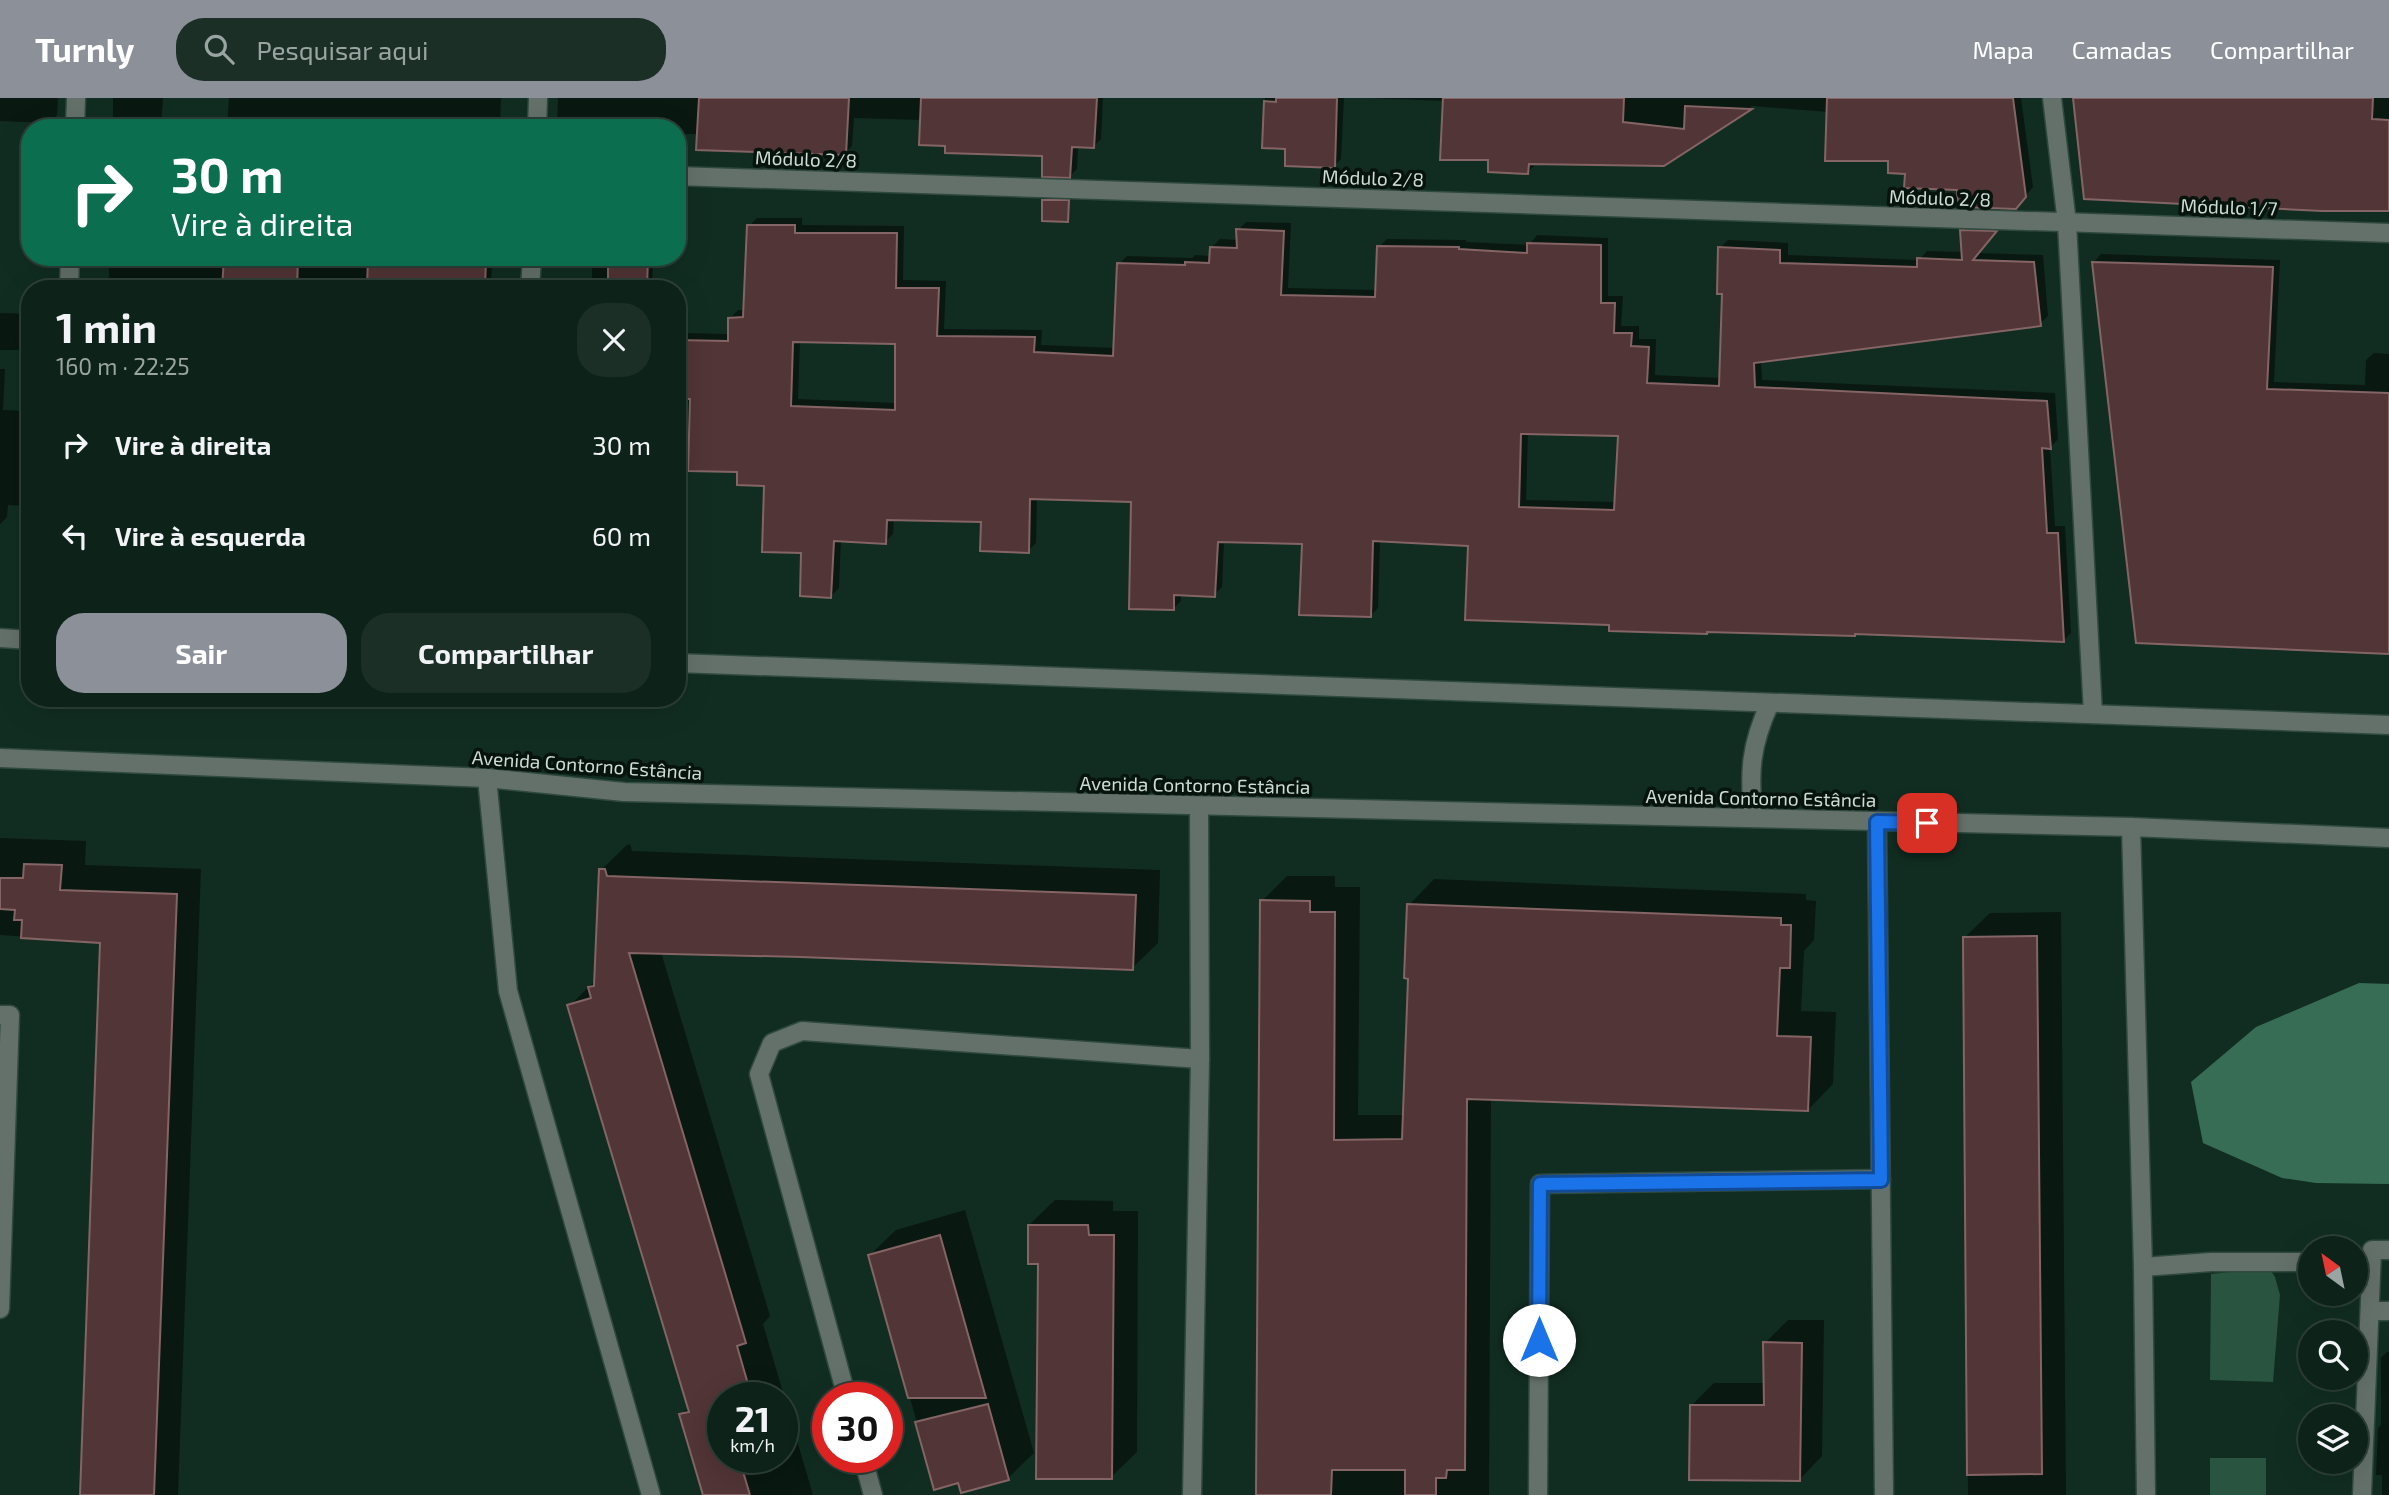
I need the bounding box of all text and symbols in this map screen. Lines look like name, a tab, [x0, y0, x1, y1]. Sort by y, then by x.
search box	[176, 18, 666, 81]
text: Turnly	[35, 29, 134, 69]
icon: search	[200, 30, 238, 68]
text: Pesquisar aqui	[256, 34, 428, 65]
text: Mapa	[1972, 35, 2034, 64]
text: Camadas	[2072, 35, 2172, 64]
text: Compartilhar	[2210, 35, 2354, 64]
text: 30 m	[171, 144, 283, 203]
street label: Módulo 2/8	[755, 145, 857, 172]
icon: right	[56, 147, 147, 238]
street label: Módulo 2/8	[1322, 164, 1424, 191]
street label: Módulo 2/8	[1889, 184, 1991, 211]
street label: Módulo 1/7	[2180, 193, 2278, 220]
text: Vire à direita	[171, 204, 353, 242]
text: 1 min	[56, 301, 157, 351]
button: close	[577, 303, 651, 377]
text: 160 m · 22:25	[56, 352, 190, 380]
icon: right	[56, 426, 94, 464]
text: Vire à direita	[115, 429, 271, 460]
text: 30 m	[592, 429, 651, 460]
icon: left	[56, 517, 94, 555]
text: Vire à esquerda	[115, 520, 306, 551]
text: 60 m	[592, 520, 651, 551]
button: Sair	[56, 613, 347, 693]
button: Compartilhar	[361, 613, 651, 693]
street label: Avenida Contorno Estância	[471, 745, 703, 784]
street label: Avenida Contorno Estância	[1079, 771, 1311, 798]
street label: Avenida Contorno Estância	[1645, 784, 1877, 811]
pin	[1897, 793, 1957, 853]
icon: arrive	[1908, 804, 1946, 842]
north arrow	[2298, 1236, 2368, 1306]
map controls	[2298, 1236, 2368, 1474]
position arrow	[1502, 1303, 1576, 1377]
button: search	[2298, 1320, 2368, 1390]
speed limit sign: 30	[812, 1382, 903, 1473]
text: 21	[735, 1397, 770, 1439]
button: layers	[2298, 1404, 2368, 1474]
text: km/h	[730, 1434, 775, 1456]

